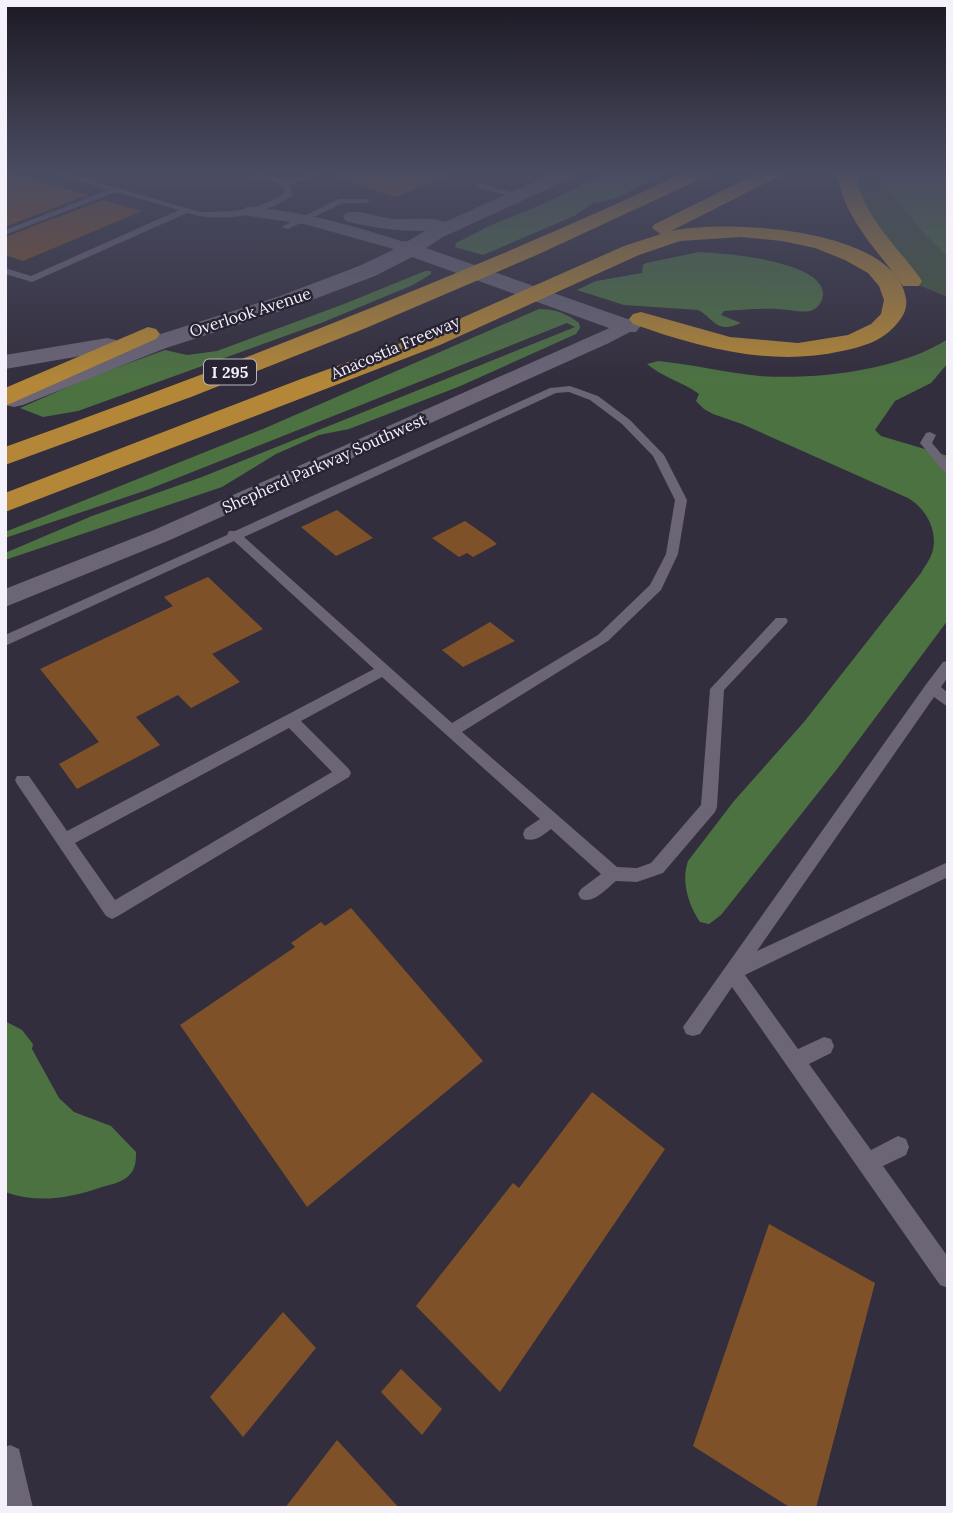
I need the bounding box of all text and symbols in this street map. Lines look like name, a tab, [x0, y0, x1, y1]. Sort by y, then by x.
street label: Overlook Avenue	[187, 283, 314, 341]
street label: Anacostia Freeway	[327, 311, 463, 384]
road number: I 295	[204, 360, 256, 384]
street label: Shepherd Parkway Southwest	[219, 409, 430, 517]

